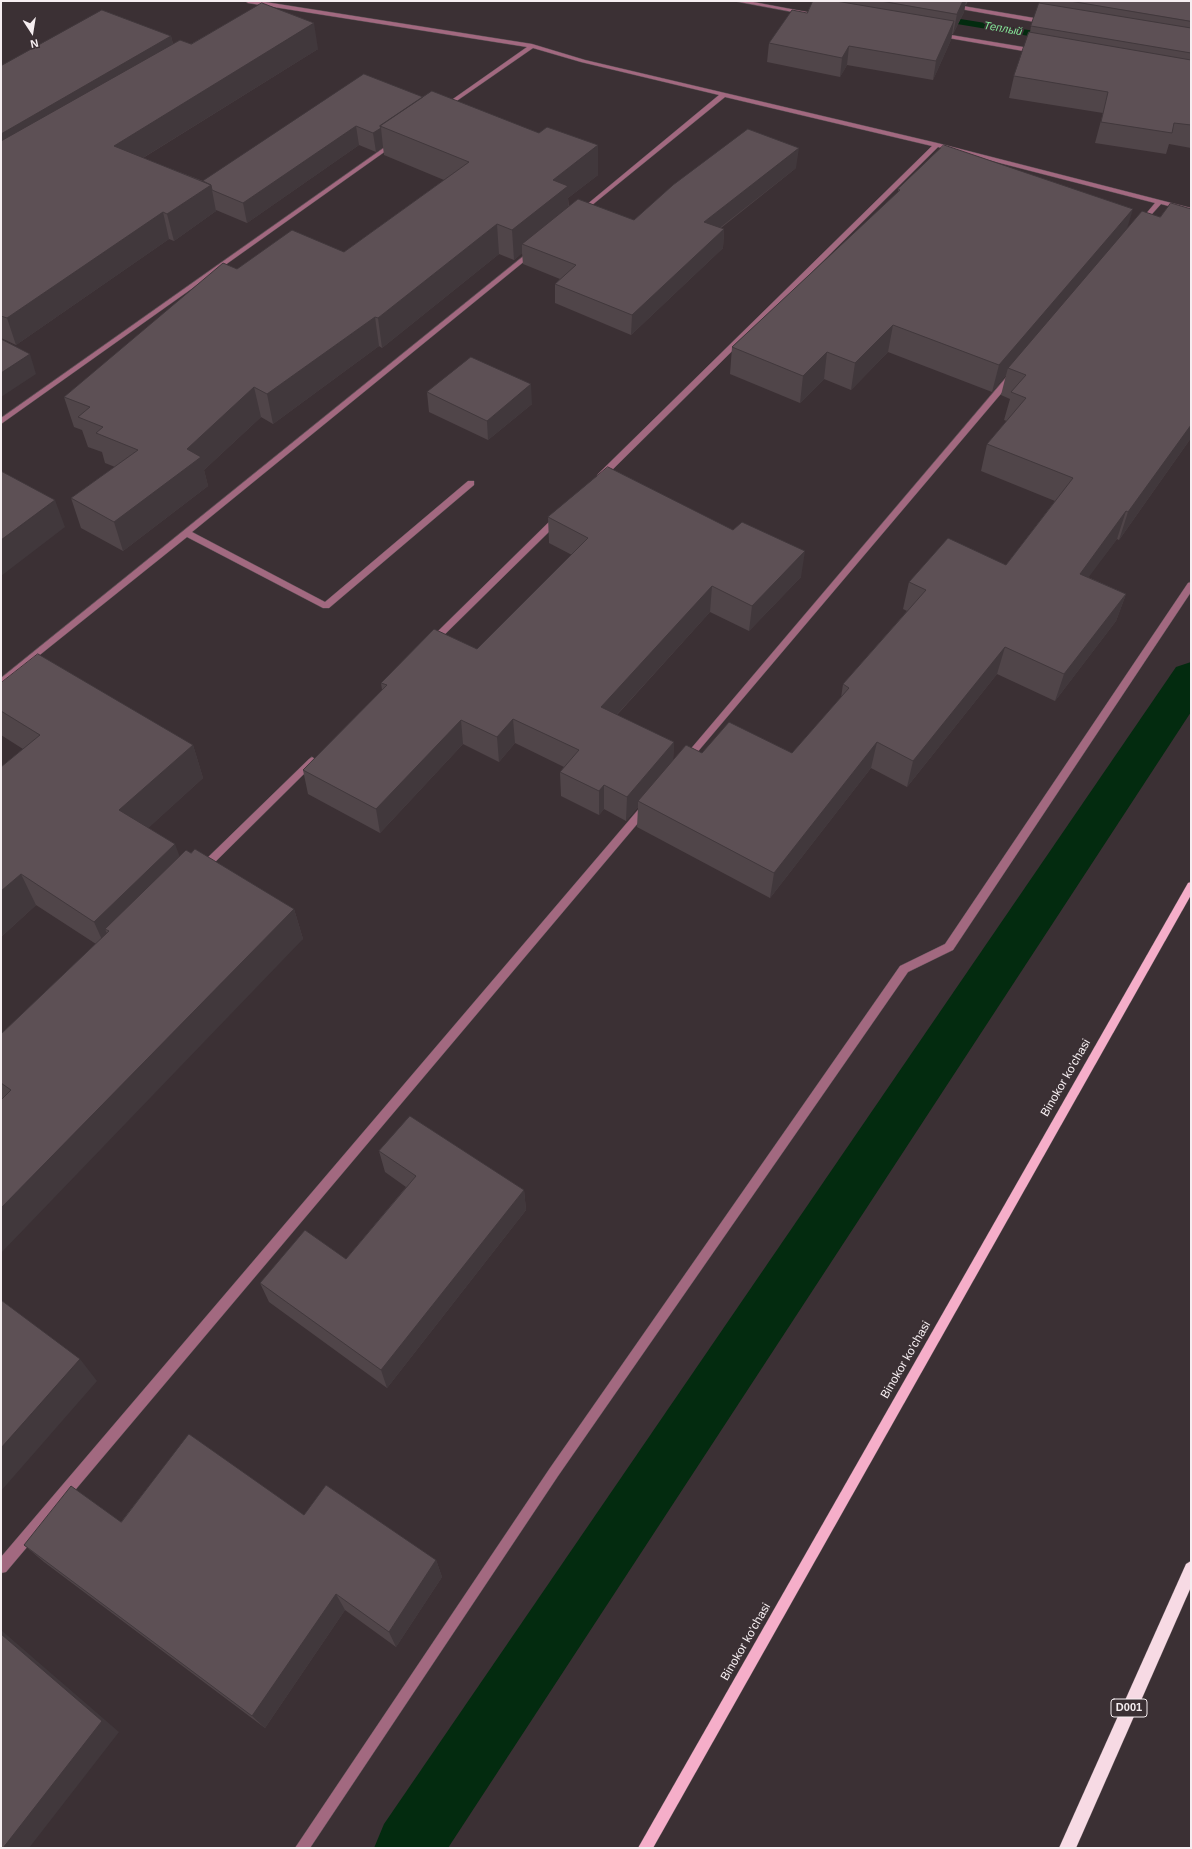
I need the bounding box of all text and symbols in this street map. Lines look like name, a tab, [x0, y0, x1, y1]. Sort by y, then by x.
north arrow	[12, 12, 52, 52]
water label: Теплый	[983, 19, 1023, 39]
text: N	[29, 37, 40, 50]
street label: Binokor ko'chasi	[1038, 1037, 1094, 1119]
street label: Binokor ko'chasi	[878, 1319, 934, 1401]
street label: Binokor ko'chasi	[718, 1601, 774, 1683]
road number: D001	[1111, 1699, 1147, 1717]

